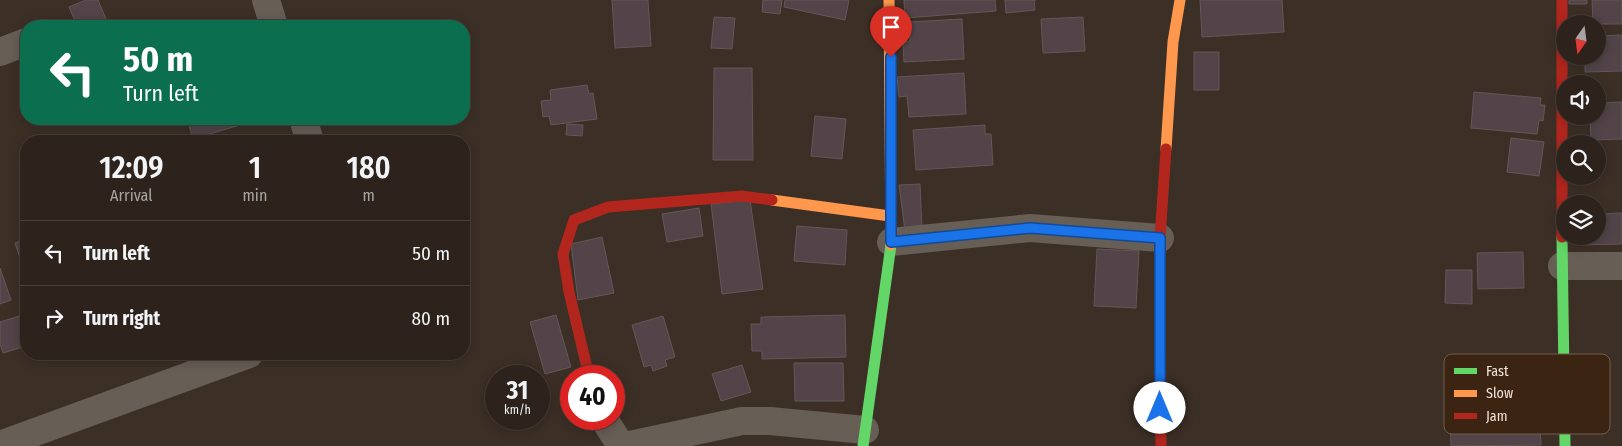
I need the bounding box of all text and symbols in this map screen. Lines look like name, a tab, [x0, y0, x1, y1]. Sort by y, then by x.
pin	[870, 6, 912, 57]
icon: arrive	[877, 13, 905, 41]
north arrow	[1556, 15, 1606, 65]
map controls	[1556, 15, 1606, 245]
text: 50 m	[123, 38, 193, 80]
icon: left	[40, 40, 105, 105]
button: sound	[1556, 75, 1606, 125]
text: Turn left	[123, 80, 199, 107]
button: search	[1556, 135, 1606, 185]
text: 12:09	[99, 150, 163, 186]
text: 1	[249, 150, 261, 186]
text: 180	[346, 150, 391, 186]
text: Arrival	[110, 186, 152, 205]
text: min	[243, 186, 267, 205]
text: m	[362, 186, 375, 205]
button: layers	[1556, 195, 1606, 245]
icon: left	[40, 239, 68, 267]
text: Turn left	[83, 242, 150, 265]
text: 50 m	[412, 242, 450, 265]
icon: right	[40, 304, 68, 332]
text: Turn right	[83, 307, 160, 330]
text: 80 m	[412, 307, 450, 330]
legend	[1444, 354, 1610, 434]
text: Fast	[1486, 363, 1509, 380]
speed limit sign: 40	[560, 365, 625, 430]
text: 31	[507, 376, 528, 406]
position arrow	[1133, 381, 1185, 433]
text: Slow	[1486, 385, 1513, 402]
text: km/h	[504, 403, 531, 417]
text: Jam	[1486, 408, 1507, 425]

